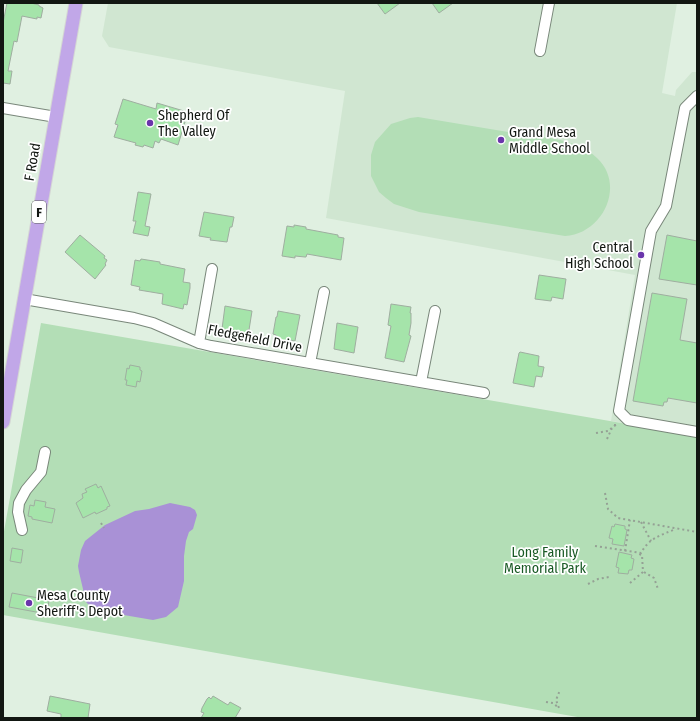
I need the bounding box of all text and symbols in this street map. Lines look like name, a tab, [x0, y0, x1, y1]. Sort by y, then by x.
place label: Shepherd Of The Valley	[158, 107, 231, 140]
marker: Shepherd Of The Valley	[145, 118, 155, 128]
place label: Grand Mesa Middle School	[509, 124, 590, 157]
marker: Grand Mesa Middle School	[496, 135, 506, 145]
street label: F Road	[21, 142, 44, 182]
road number: F	[32, 201, 46, 223]
place label: Central High School	[565, 239, 633, 272]
marker: Central High School	[636, 250, 646, 260]
street label: Fledgefield Drive	[206, 321, 304, 356]
park label: Long Family Memorial Park	[504, 544, 586, 577]
place label: Mesa County Sheriff's Depot	[37, 587, 123, 620]
marker: Mesa County Sheriff's Depot	[24, 598, 34, 608]

